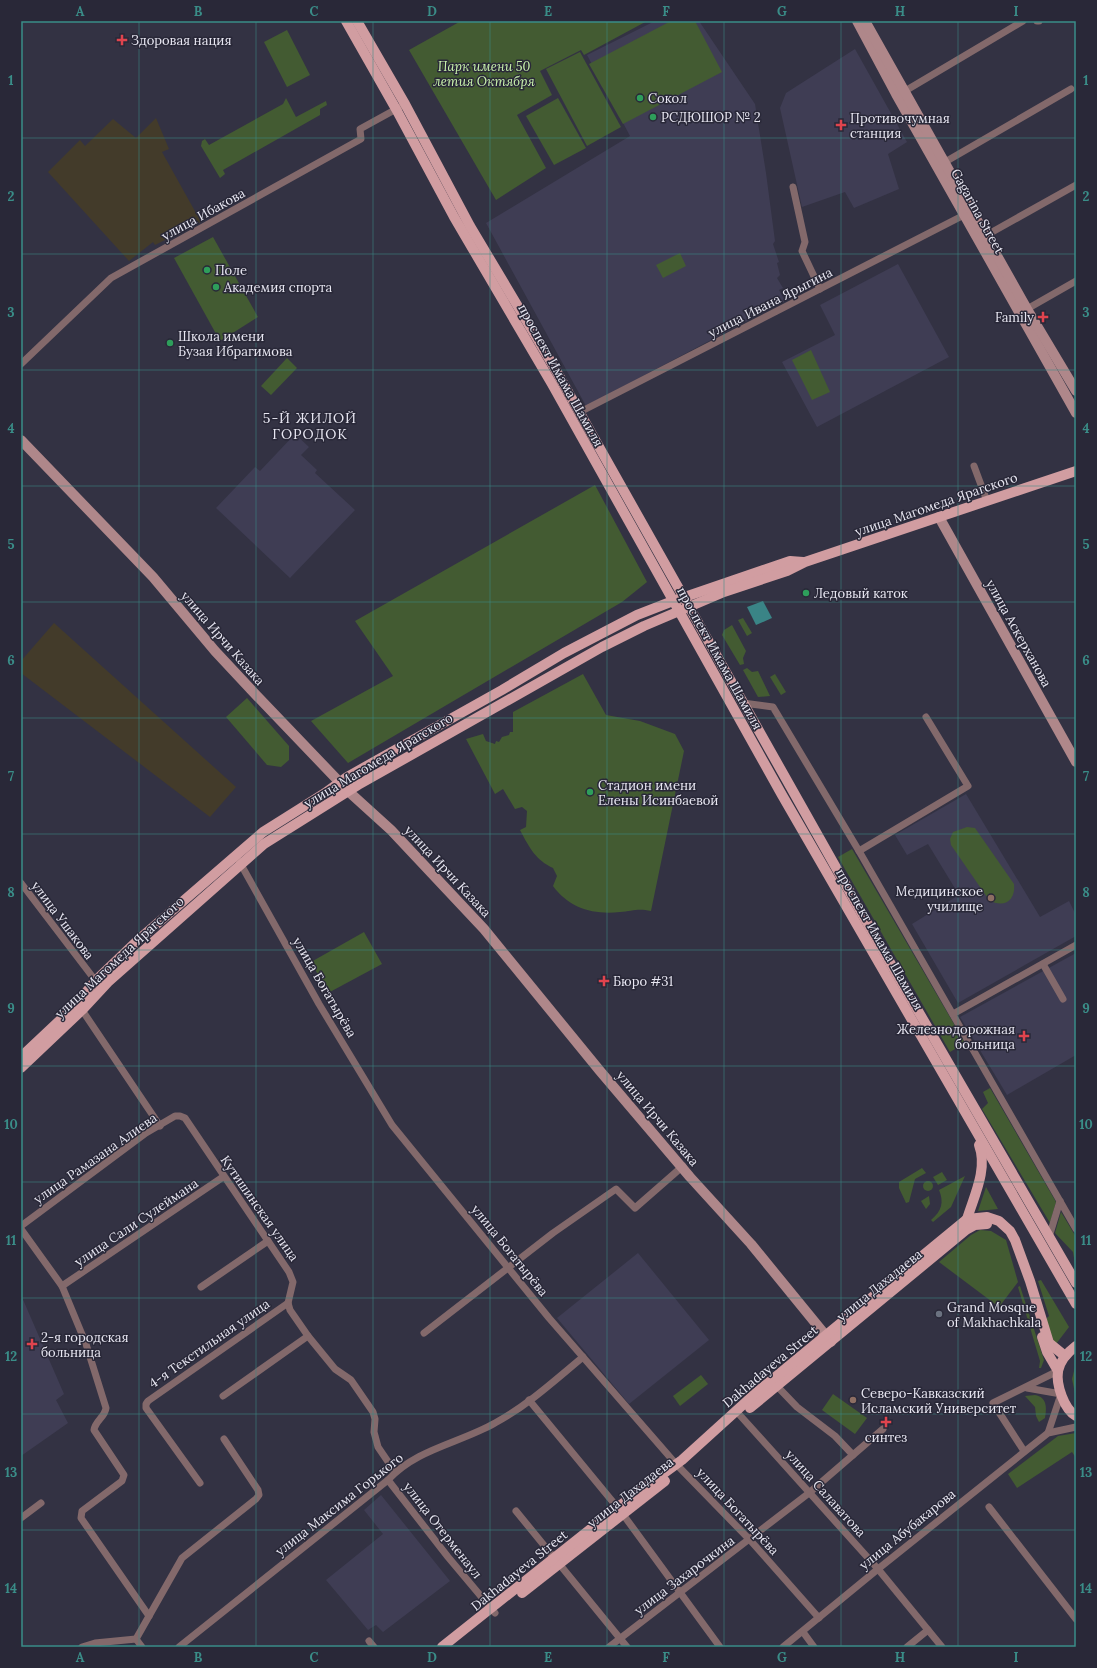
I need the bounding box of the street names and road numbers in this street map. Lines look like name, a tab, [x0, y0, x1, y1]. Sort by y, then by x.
street label: Gagarina Street	[947, 166, 1008, 257]
street label: улица Ибакова	[159, 184, 248, 244]
street label: улица Ивана Ярыгина	[705, 264, 836, 341]
street label: проспект Имама Шамиля	[514, 301, 607, 450]
street label: улица Магомеда Ярагского	[853, 469, 1020, 540]
street label: улица Аскерханова	[982, 577, 1055, 690]
street label: проспект Имама Шамиля	[673, 584, 766, 733]
street label: улица Ирчи Казака	[177, 588, 268, 689]
street label: улица Магомеда Ярагского	[301, 709, 456, 812]
street label: улица Ирчи Казака	[401, 822, 495, 921]
street label: проспект Имама Шамиля	[832, 865, 927, 1013]
street label: улица Ушакова	[27, 878, 98, 963]
street label: улица Магомеда Ярагского	[51, 893, 188, 1022]
street label: улица Богатырёва	[289, 934, 360, 1041]
street label: улица Ирчи Казака	[613, 1067, 703, 1170]
street label: улица Рамазана Алиева	[30, 1109, 161, 1208]
street label: Кутишинская улица	[217, 1152, 303, 1265]
street label: улица Сали Сулеймана	[71, 1174, 202, 1270]
street label: улица Богатырёва	[467, 1201, 552, 1300]
street label: улица Дахадаева	[833, 1246, 926, 1325]
street label: 4-я Текстильная улица	[145, 1295, 273, 1392]
street label: Dakhadayeva Street	[719, 1322, 821, 1411]
street label: улица Салаватова	[782, 1446, 870, 1541]
street label: улица Максима Горького	[272, 1449, 407, 1560]
street label: улица Дахадаева	[584, 1453, 677, 1531]
street label: улица Богатырёва	[693, 1464, 783, 1559]
street label: улица Отерменаул	[400, 1478, 486, 1582]
street label: улица Абубакарова	[856, 1485, 959, 1573]
street label: Dakhadayeva Street	[468, 1526, 571, 1615]
street label: улица Захарочкина	[631, 1532, 738, 1619]

